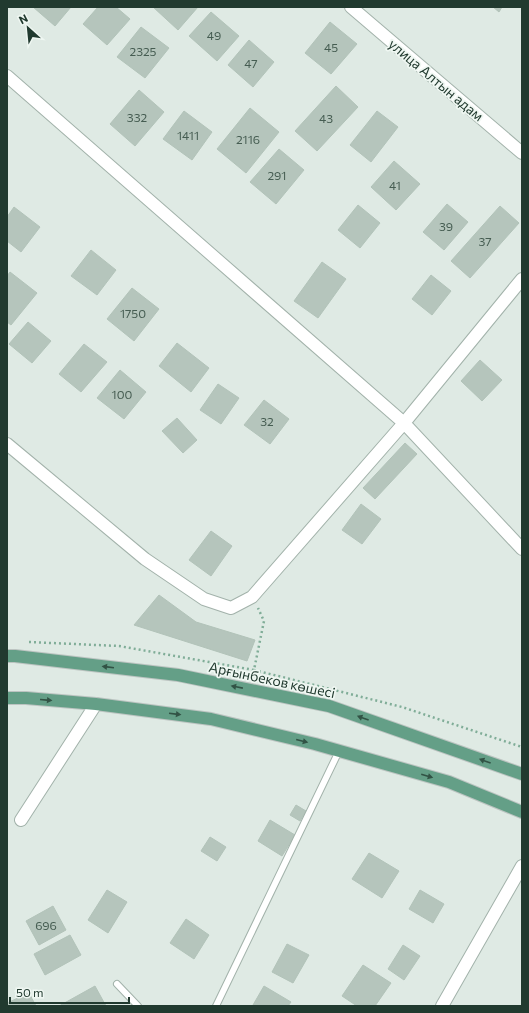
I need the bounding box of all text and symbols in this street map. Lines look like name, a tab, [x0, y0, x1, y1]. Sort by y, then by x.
north arrow	[8, 8, 48, 48]
text: N	[17, 11, 30, 26]
house number: 49	[207, 28, 221, 42]
street label: улица Алтын адам	[385, 35, 487, 124]
house number: 45	[324, 40, 338, 54]
house number: 2325	[129, 44, 157, 58]
house number: 47	[244, 56, 258, 70]
house number: 332	[127, 110, 147, 124]
house number: 43	[319, 111, 333, 125]
house number: 1411	[177, 128, 199, 142]
house number: 2116	[236, 132, 260, 146]
house number: 291	[267, 168, 287, 182]
house number: 41	[389, 178, 401, 192]
house number: 39	[439, 219, 453, 233]
house number: 37	[478, 234, 492, 248]
house number: 1750	[120, 306, 146, 320]
house number: 100	[112, 387, 133, 401]
house number: 32	[260, 414, 274, 428]
street label: Арғынбеков көшесі	[207, 658, 337, 701]
one-way arrow	[102, 664, 114, 670]
one-way arrow	[231, 684, 243, 690]
one-way arrow	[40, 697, 52, 703]
one-way arrow	[169, 711, 181, 717]
one-way arrow	[356, 714, 368, 720]
one-way arrow	[296, 738, 308, 744]
one-way arrow	[479, 758, 491, 764]
one-way arrow	[422, 773, 434, 779]
house number: 696	[35, 918, 57, 932]
scale bar	[10, 979, 129, 1005]
text: 50 m	[16, 985, 44, 999]

